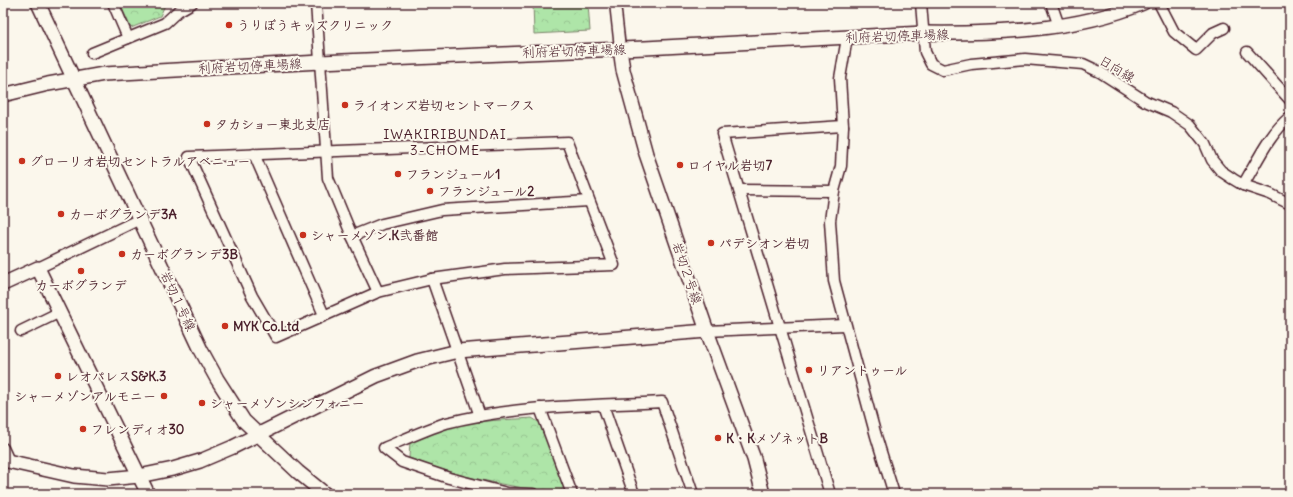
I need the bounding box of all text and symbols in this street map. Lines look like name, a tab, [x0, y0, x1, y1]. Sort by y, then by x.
place label: うりぼうキッズクリニック	[237, 17, 393, 34]
marker: うりぼうキッズクリニック	[224, 20, 234, 30]
street label: 利府岩切停車場線	[845, 26, 950, 46]
street label: 利府岩切停車場線	[522, 41, 627, 61]
street label: 日向線	[1096, 52, 1139, 87]
street label: 利府岩切停車場線	[198, 55, 303, 77]
place label: ライオンズ岩切セントマークス	[353, 97, 534, 114]
marker: ライオンズ岩切セントマークス	[340, 100, 350, 110]
place label: タカショー東北支店	[215, 116, 330, 133]
marker: タカショー東北支店	[202, 119, 212, 129]
district label: IWAKIRIBUNDAI 3-CHOME	[383, 125, 507, 159]
place label: グローリオ岩切セントラルアベニュー	[30, 153, 250, 170]
marker: グローリオ岩切セントラルアベニュー	[17, 156, 27, 166]
place label: ロイヤル岩切7	[688, 157, 773, 174]
marker: ロイヤル岩切7	[675, 160, 685, 170]
place label: フランジュール1	[406, 166, 500, 183]
marker: フランジュール1	[393, 169, 403, 179]
place label: フランジュール2	[438, 183, 534, 200]
marker: フランジュール2	[425, 186, 435, 196]
place label: カーボグランデ3A	[69, 206, 177, 223]
marker: カーボグランデ3A	[56, 209, 66, 219]
place label: シャーメゾン.K弐番館	[311, 227, 438, 244]
marker: シャーメゾン.K弐番館	[298, 230, 308, 240]
place label: パデシオン岩切	[719, 235, 810, 252]
marker: パデシオン岩切	[706, 238, 716, 248]
street label: 岩切２号線	[668, 239, 706, 307]
place label: カーボグランデ3B	[130, 246, 238, 263]
marker: カーボグランデ3B	[117, 249, 127, 259]
marker: カーボグランデ	[76, 266, 86, 276]
street label: 岩切１号線	[157, 268, 200, 335]
place label: カーボグランデ	[35, 277, 127, 294]
place label: MYK Co.Ltd	[233, 318, 299, 335]
marker: MYK Co.Ltd	[220, 321, 230, 331]
place label: リアントゥール	[817, 362, 907, 379]
marker: リアントゥール	[804, 365, 814, 375]
place label: レオパレスS&K.3	[66, 368, 166, 385]
marker: レオパレスS&K.3	[53, 371, 63, 381]
place label: シャーメゾンアルモニー	[14, 388, 156, 405]
marker: シャーメゾンアルモニー	[159, 391, 169, 401]
place label: シャーメゾンシンフォニー	[210, 395, 364, 412]
marker: シャーメゾンシンフォニー	[197, 398, 207, 408]
place label: フレンディオ30	[91, 421, 185, 438]
marker: フレンディオ30	[78, 424, 88, 434]
place label: K・KメゾネットB	[726, 430, 829, 447]
marker: K・KメゾネットB	[713, 433, 723, 443]

